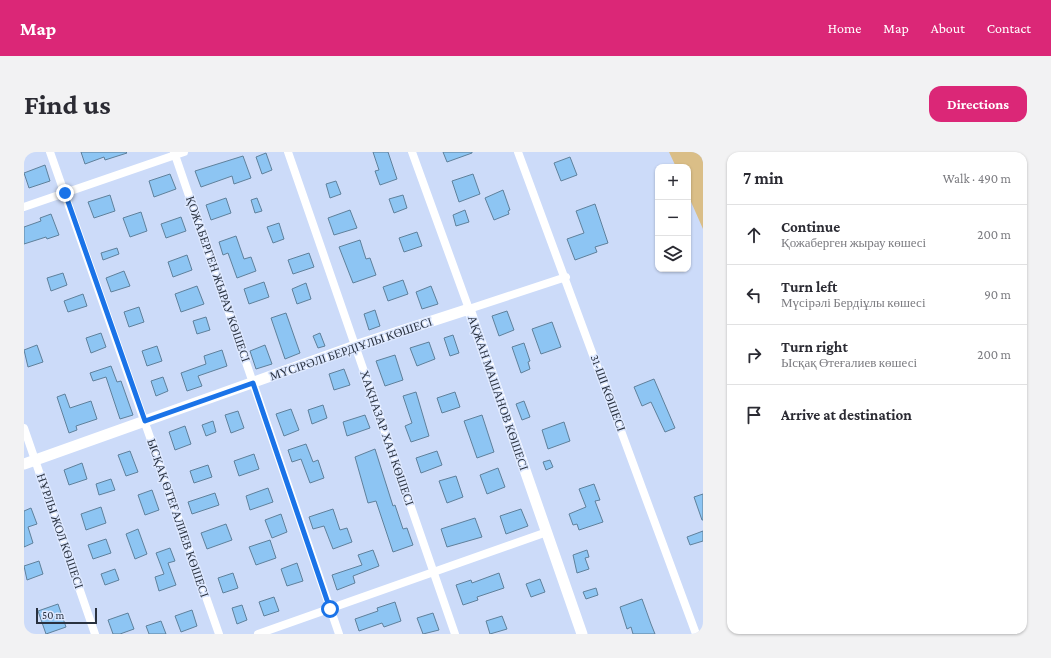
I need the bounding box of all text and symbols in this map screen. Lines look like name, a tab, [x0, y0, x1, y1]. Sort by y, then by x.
text: Map	[20, 18, 56, 39]
text: Home	[828, 20, 861, 36]
text: Map	[883, 20, 909, 36]
text: About	[931, 20, 965, 36]
text: Contact	[987, 20, 1031, 36]
button: Directions	[929, 86, 1027, 122]
text: Find us	[24, 89, 111, 120]
map controls	[655, 164, 691, 272]
button: +	[655, 164, 691, 200]
text: 7 min	[743, 169, 784, 188]
text: Walk · 490 m	[943, 171, 1011, 186]
route end	[56, 184, 74, 202]
street label: ҚОЖАБЕРГЕН ЖЫРАУ КӨШЕСІ	[183, 194, 253, 364]
button: −	[655, 200, 691, 236]
text: Continue	[781, 219, 840, 235]
icon: ahead	[743, 224, 765, 246]
text: 200 m	[977, 227, 1011, 242]
text: Қожаберген жырау көшесі	[781, 235, 926, 250]
button: layers	[655, 236, 691, 272]
text: Turn left	[781, 279, 837, 295]
icon: left	[743, 284, 765, 306]
text: 90 m	[984, 287, 1011, 302]
text: Мүсірәлі Бердіұлы көшесі	[781, 295, 926, 310]
street label: АҚЖАН МАШАНОВ КӨШЕСІ	[465, 314, 531, 472]
street label: МҮСІРӘЛІ БЕРДІҰЛЫ КӨШЕСІ	[268, 315, 434, 383]
text: Turn right	[781, 339, 848, 355]
icon: right	[743, 344, 765, 366]
text: 200 m	[977, 347, 1011, 362]
street label: 31-ШІ КӨШЕСІ	[588, 353, 628, 433]
text: Ысқақ Өтеғалиев көшесі	[781, 355, 917, 370]
street label: ХАҚНАЗАР ХАН КӨШЕСІ	[357, 368, 417, 508]
icon: arrive	[743, 404, 765, 426]
text: Arrive at destination	[781, 407, 912, 423]
street label: ЫСҚАҚ ӨТЕҒАЛИЕВ КӨШЕСІ	[144, 437, 212, 599]
street label: НҰРЛЫ ЖОЛ КӨШЕСІ	[34, 472, 86, 590]
route start	[321, 600, 339, 618]
scale bar	[36, 606, 97, 625]
text: 50 m	[42, 609, 64, 621]

